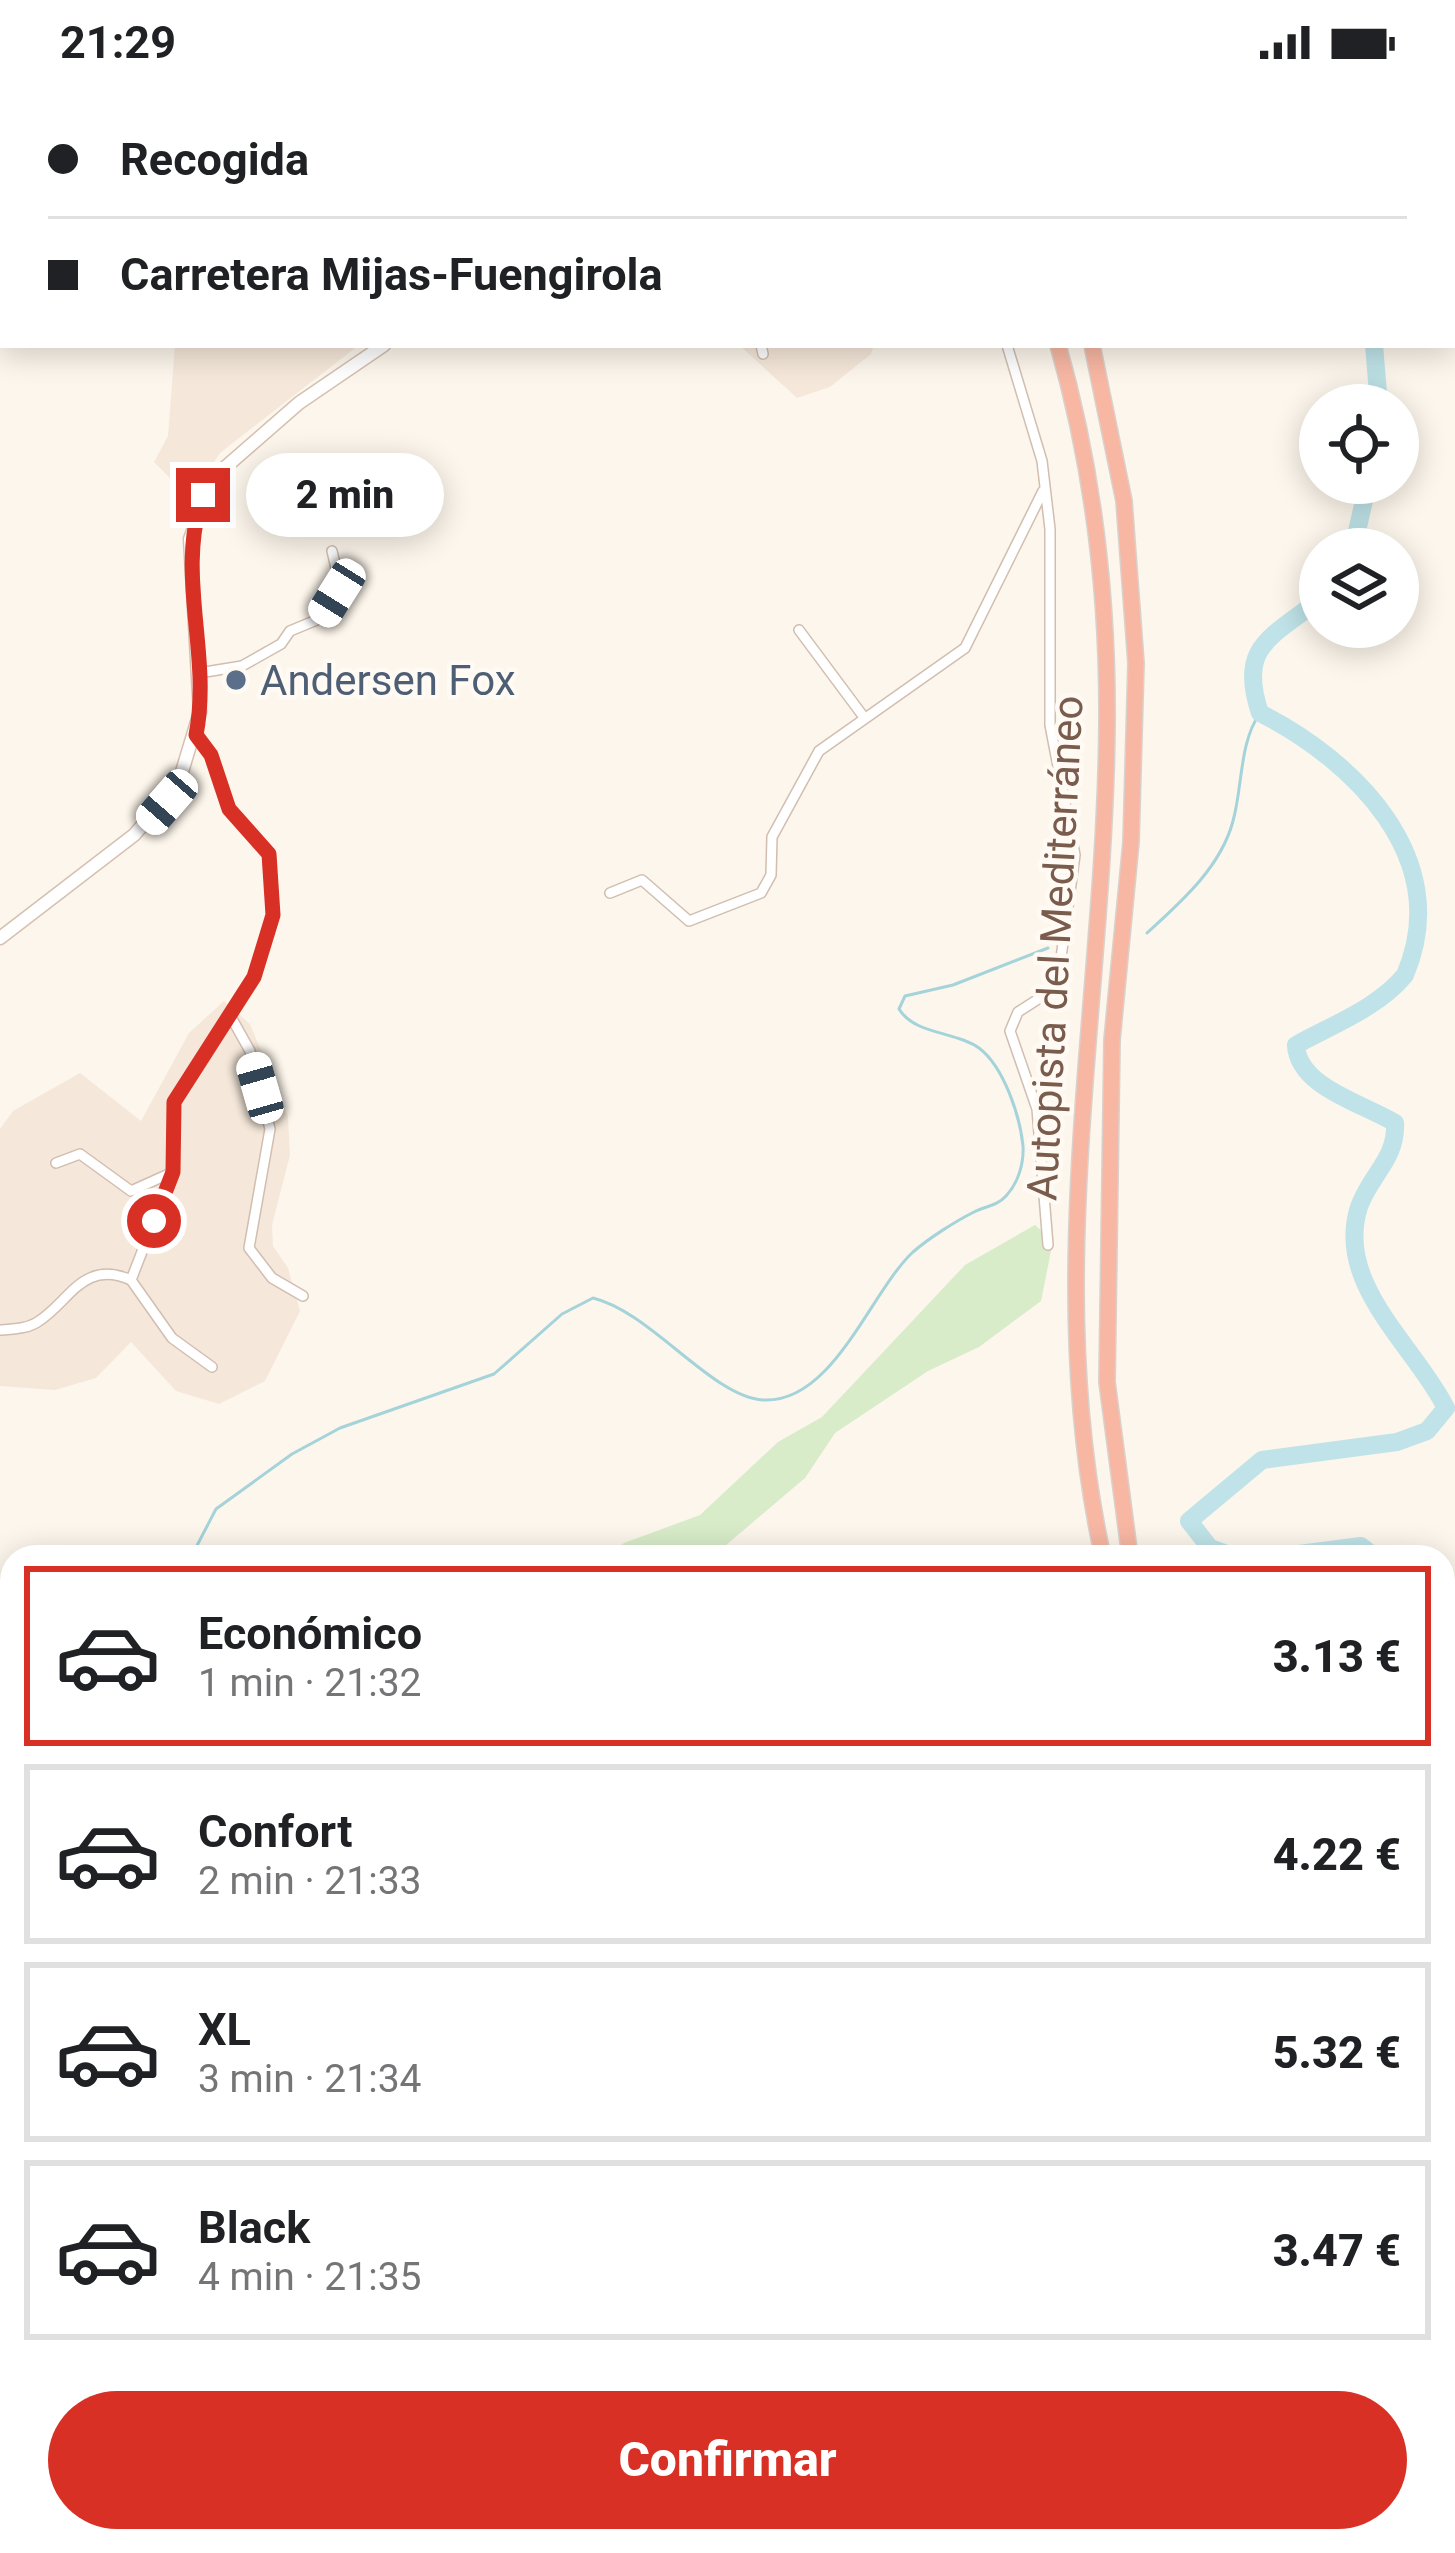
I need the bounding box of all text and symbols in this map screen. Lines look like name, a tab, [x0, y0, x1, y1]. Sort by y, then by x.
text: 21:29	[60, 16, 176, 69]
text: Recogida	[120, 133, 309, 186]
text: Carretera Mijas-Fuengirola	[120, 248, 663, 301]
map controls	[1299, 384, 1419, 648]
button: locate	[1299, 384, 1419, 504]
callout: 2 min	[245, 453, 443, 537]
route end	[176, 468, 230, 522]
text: 2 min	[296, 472, 394, 518]
button: layers	[1299, 528, 1419, 648]
car	[303, 553, 371, 633]
place label: Andersen Fox	[260, 656, 516, 705]
marker: Andersen Fox	[223, 667, 249, 693]
street label: Autopista del Mediterráneo	[1017, 694, 1093, 1202]
car	[130, 763, 204, 841]
car	[233, 1048, 287, 1128]
route start	[127, 1194, 181, 1248]
icon: car	[54, 1602, 162, 1710]
text: Económico	[198, 1607, 422, 1660]
text: 3.13 €	[1273, 1630, 1401, 1683]
text: 1 min · 21:32	[198, 1660, 421, 1706]
icon: car	[54, 1800, 162, 1908]
text: Confort	[198, 1805, 352, 1858]
text: 4.22 €	[1273, 1828, 1401, 1881]
text: 2 min · 21:33	[198, 1858, 421, 1904]
icon: car	[54, 1998, 162, 2106]
text: XL	[198, 2003, 251, 2056]
text: 5.32 €	[1273, 2026, 1401, 2079]
text: 3 min · 21:34	[198, 2056, 421, 2102]
icon: car	[54, 2196, 162, 2304]
text: Black	[198, 2201, 310, 2254]
text: 3.47 €	[1273, 2224, 1401, 2277]
text: 4 min · 21:35	[198, 2254, 421, 2300]
button: Confirmar	[48, 2391, 1407, 2529]

